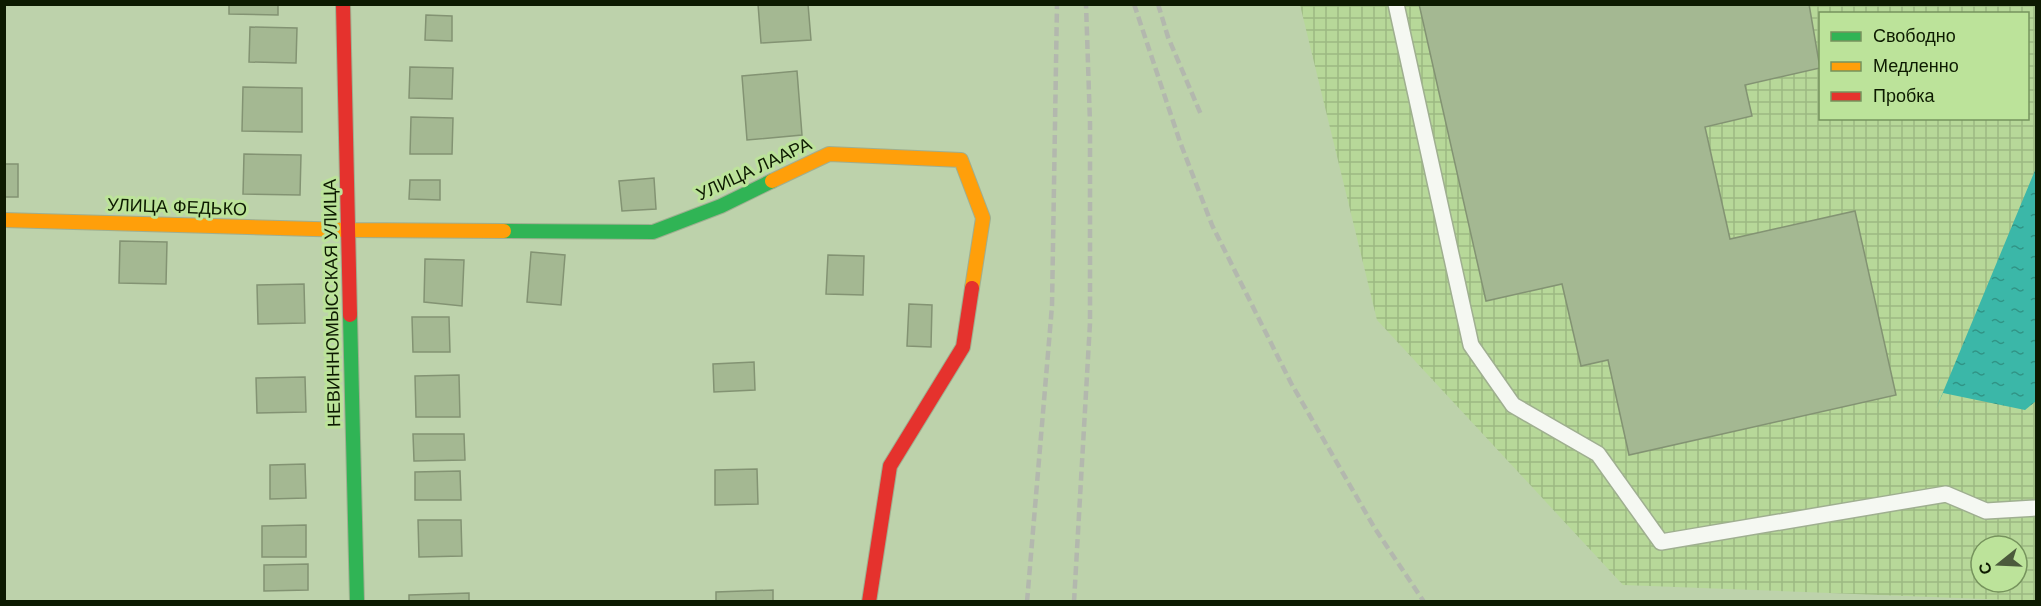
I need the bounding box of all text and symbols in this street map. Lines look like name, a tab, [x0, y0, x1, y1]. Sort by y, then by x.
legend	[1819, 12, 2029, 120]
text: Свободно	[1873, 26, 1956, 46]
text: Медленно	[1873, 56, 1959, 76]
text: Пробка	[1873, 86, 1936, 106]
street label: УЛИЦА ЛААРА	[693, 134, 815, 204]
street label: НЕВИННОМЫССКАЯ УЛИЦА	[320, 179, 344, 427]
street label: УЛИЦА ФЕДЬКО	[107, 195, 247, 219]
north arrow	[1969, 534, 2029, 594]
text: С	[1975, 560, 1995, 577]

